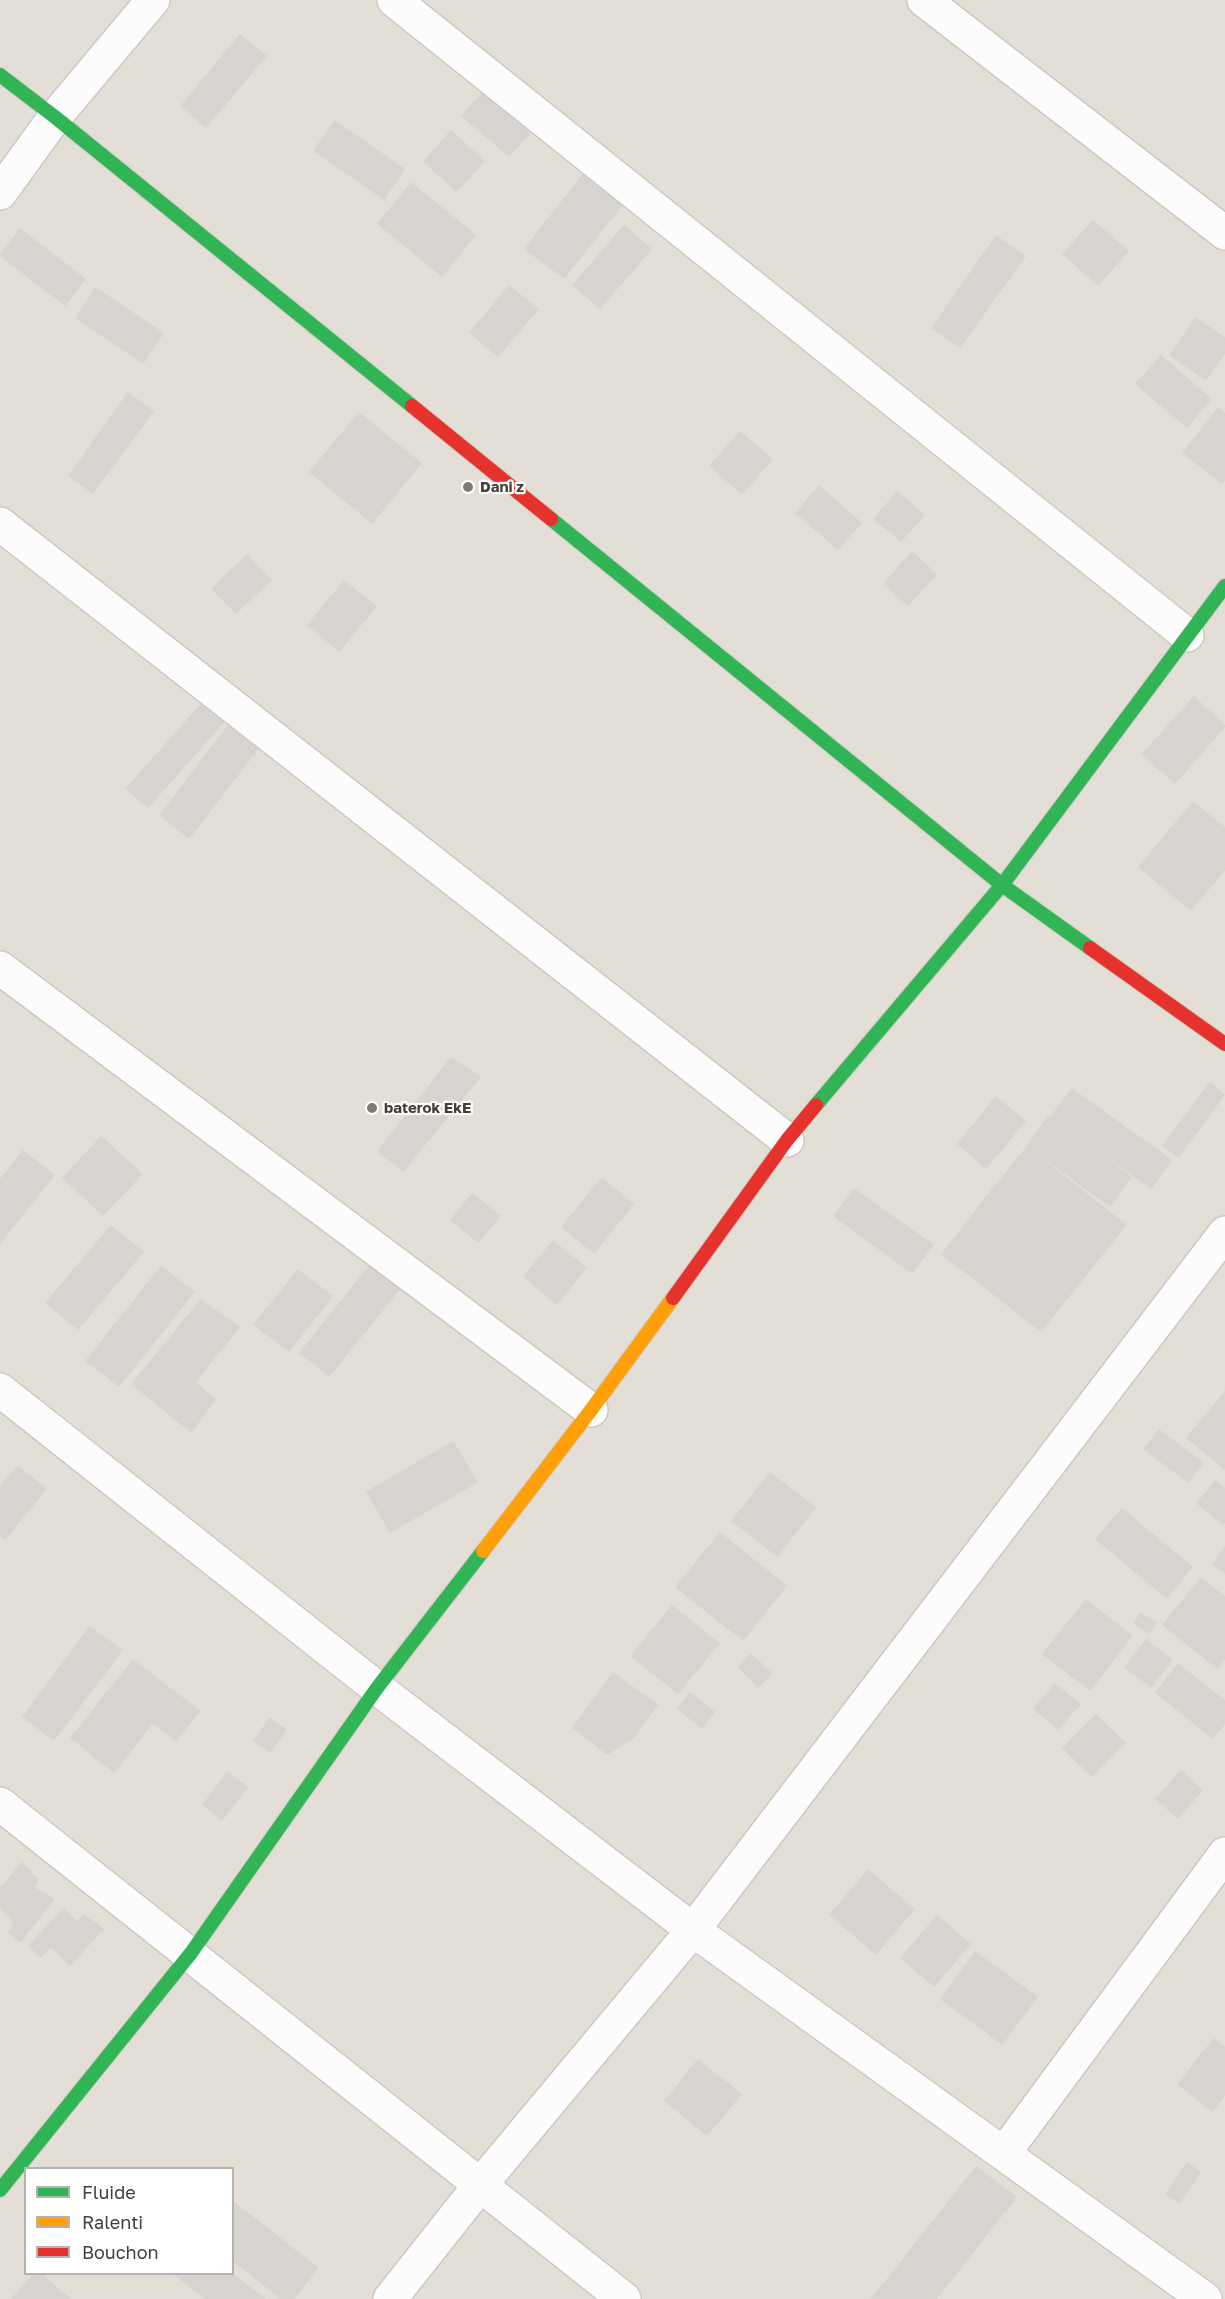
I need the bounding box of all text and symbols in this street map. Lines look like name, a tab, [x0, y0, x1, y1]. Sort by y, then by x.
place label: Dani z	[480, 478, 524, 496]
marker: Dani z	[461, 480, 475, 494]
place label: baterok EkE	[384, 1099, 471, 1117]
marker: baterok EkE	[365, 1101, 379, 1115]
legend	[24, 2167, 234, 2275]
text: Fluide	[82, 2181, 136, 2203]
text: Ralenti	[82, 2211, 143, 2233]
text: Bouchon	[82, 2241, 159, 2263]

